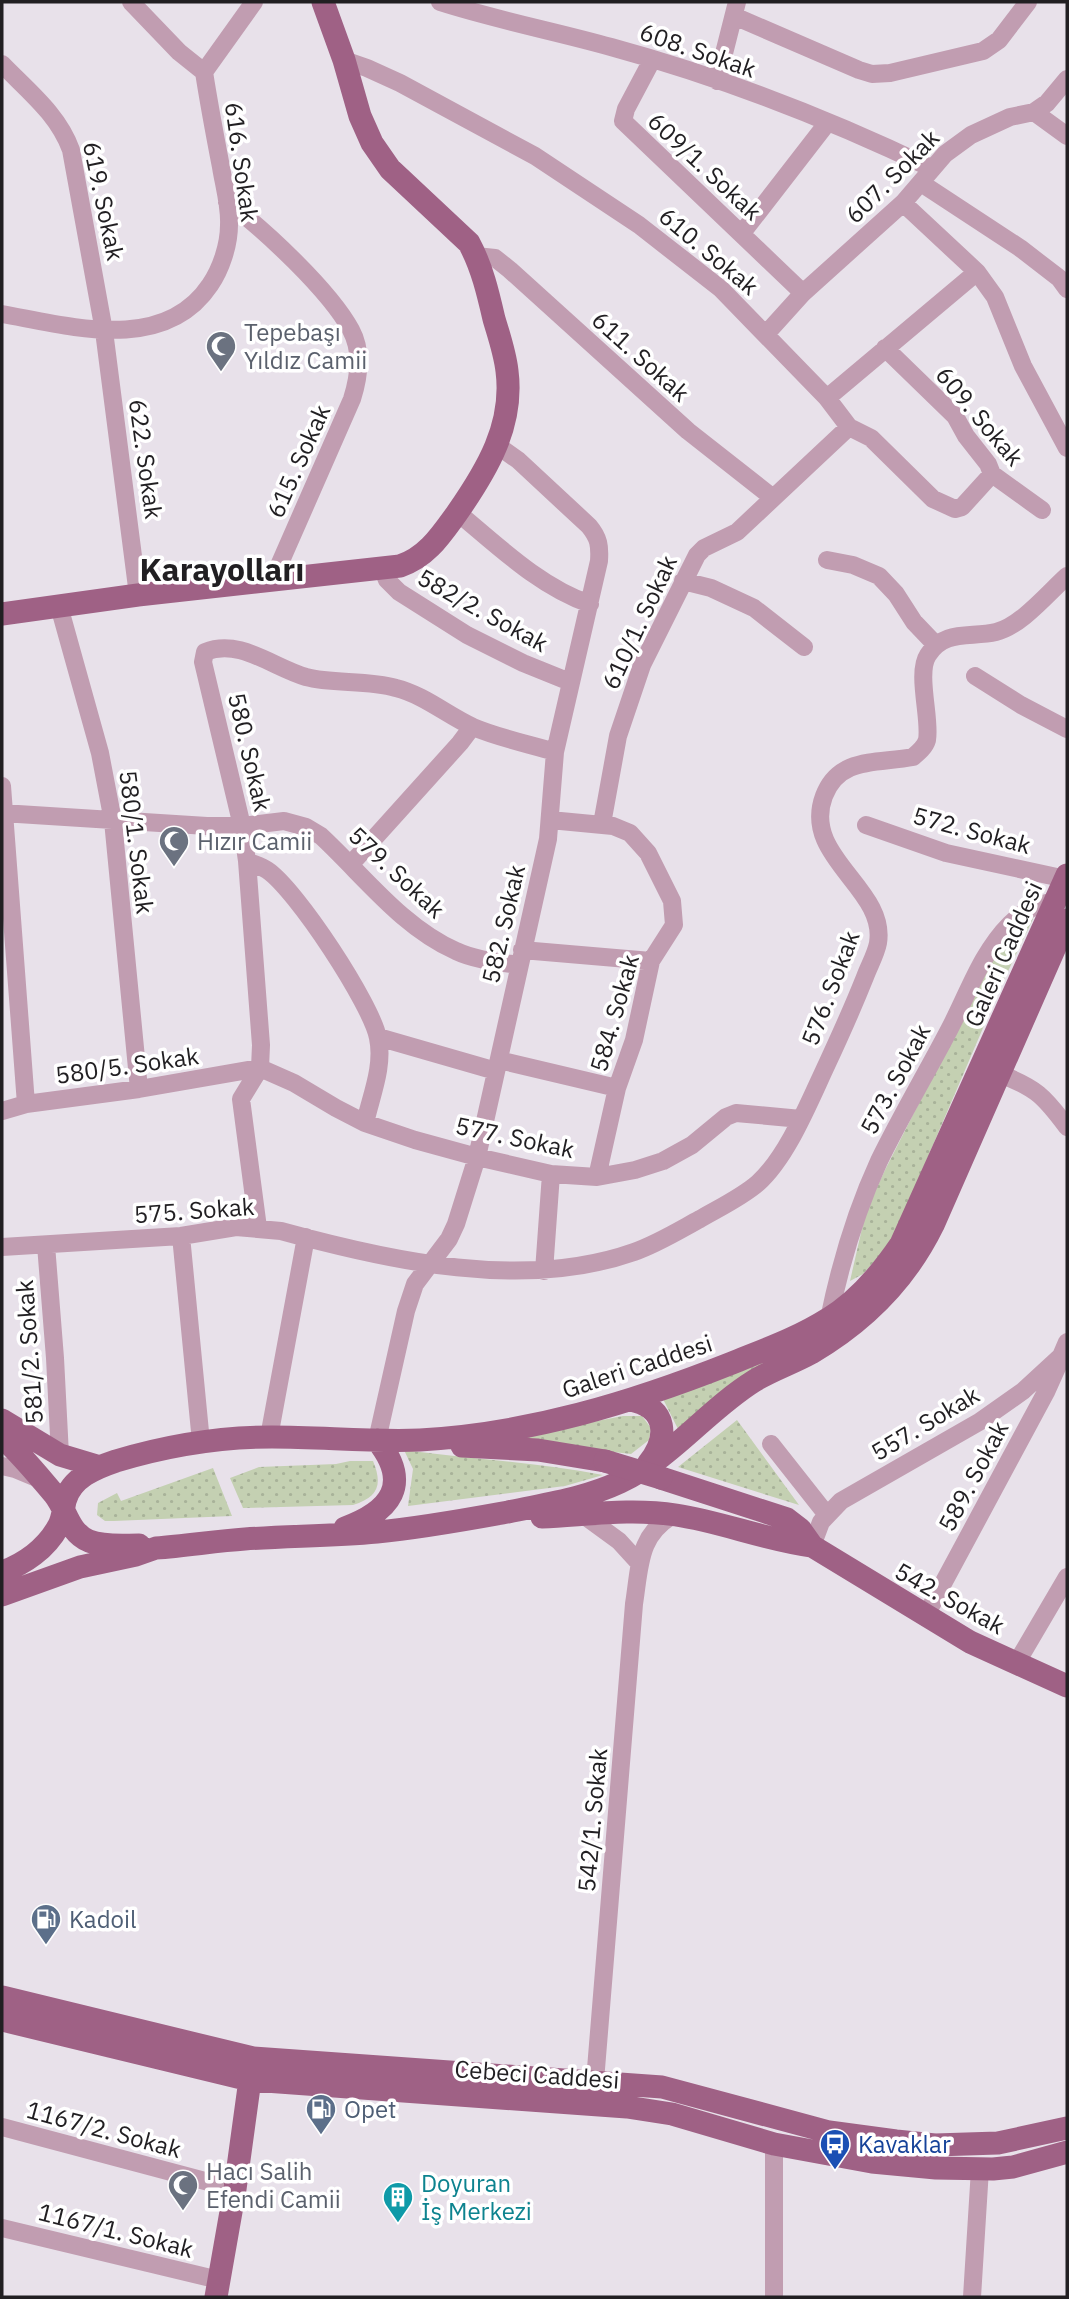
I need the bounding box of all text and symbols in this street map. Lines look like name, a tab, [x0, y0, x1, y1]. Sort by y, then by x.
street label: 608. Sokak	[636, 15, 761, 85]
street label: 616. Sokak	[218, 100, 266, 224]
street label: 609/1. Sokak	[641, 105, 769, 227]
street label: 607. Sokak	[838, 122, 946, 230]
street label: 619. Sokak	[76, 139, 132, 264]
street label: 610. Sokak	[652, 200, 766, 302]
street label: 611. Sokak	[585, 304, 697, 409]
place label: Tepebaşı Yıldız Camii	[244, 316, 367, 376]
mosque icon: Tepebaşı Yıldız Camii	[204, 329, 238, 373]
street label: 609. Sokak	[929, 359, 1031, 473]
street label: 622. Sokak	[122, 397, 170, 521]
street label: 615. Sokak	[259, 399, 337, 523]
district label: Karayolları	[140, 548, 304, 590]
street label: 610/1. Sokak	[594, 550, 684, 694]
street label: 582/2. Sokak	[412, 561, 554, 659]
street label: 580. Sokak	[221, 690, 279, 815]
street label: 580/1. Sokak	[112, 768, 162, 916]
street label: 572. Sokak	[910, 799, 1035, 861]
street label: 579. Sokak	[342, 819, 452, 925]
mosque icon: Hızır Camii	[157, 824, 191, 868]
place label: Hızır Camii	[197, 825, 312, 857]
street label: 582. Sokak	[474, 861, 532, 986]
street label: Galeri Caddesi	[957, 876, 1049, 1032]
street label: 576. Sokak	[793, 926, 867, 1050]
street label: 584. Sokak	[582, 950, 646, 1075]
street label: 573. Sokak	[853, 1018, 938, 1140]
street label: 580/5. Sokak	[53, 1039, 201, 1091]
street label: 577. Sokak	[453, 1109, 578, 1165]
street label: 575. Sokak	[133, 1190, 256, 1230]
street label: 581/2. Sokak	[8, 1279, 50, 1425]
street label: Galeri Caddesi	[558, 1327, 716, 1405]
street label: 557. Sokak	[865, 1378, 985, 1468]
street label: 589. Sokak	[931, 1415, 1016, 1537]
street label: 542. Sokak	[889, 1555, 1011, 1641]
street label: 542/1. Sokak	[570, 1746, 614, 1893]
fuel station icon: Kadoil	[29, 1902, 63, 1946]
place label: Kadoil	[69, 1903, 137, 1935]
street label: Cebeci Caddesi	[453, 2052, 621, 2096]
fuel station icon: Opet	[304, 2092, 338, 2136]
street label: 1167/2. Sokak	[23, 2093, 185, 2165]
place label: Opet	[344, 2093, 397, 2125]
bus stop icon: Kavaklar	[818, 2127, 852, 2171]
place label: Kavaklar	[858, 2128, 951, 2160]
place label: Hacı Salih Efendi Camii	[206, 2155, 341, 2215]
place label: Doyuran İş Merkezi	[421, 2167, 532, 2227]
mosque icon: Hacı Salih Efendi Camii	[166, 2168, 200, 2212]
building icon: Doyuran İş Merkezi	[381, 2180, 415, 2224]
street label: 1167/1. Sokak	[35, 2195, 197, 2265]

